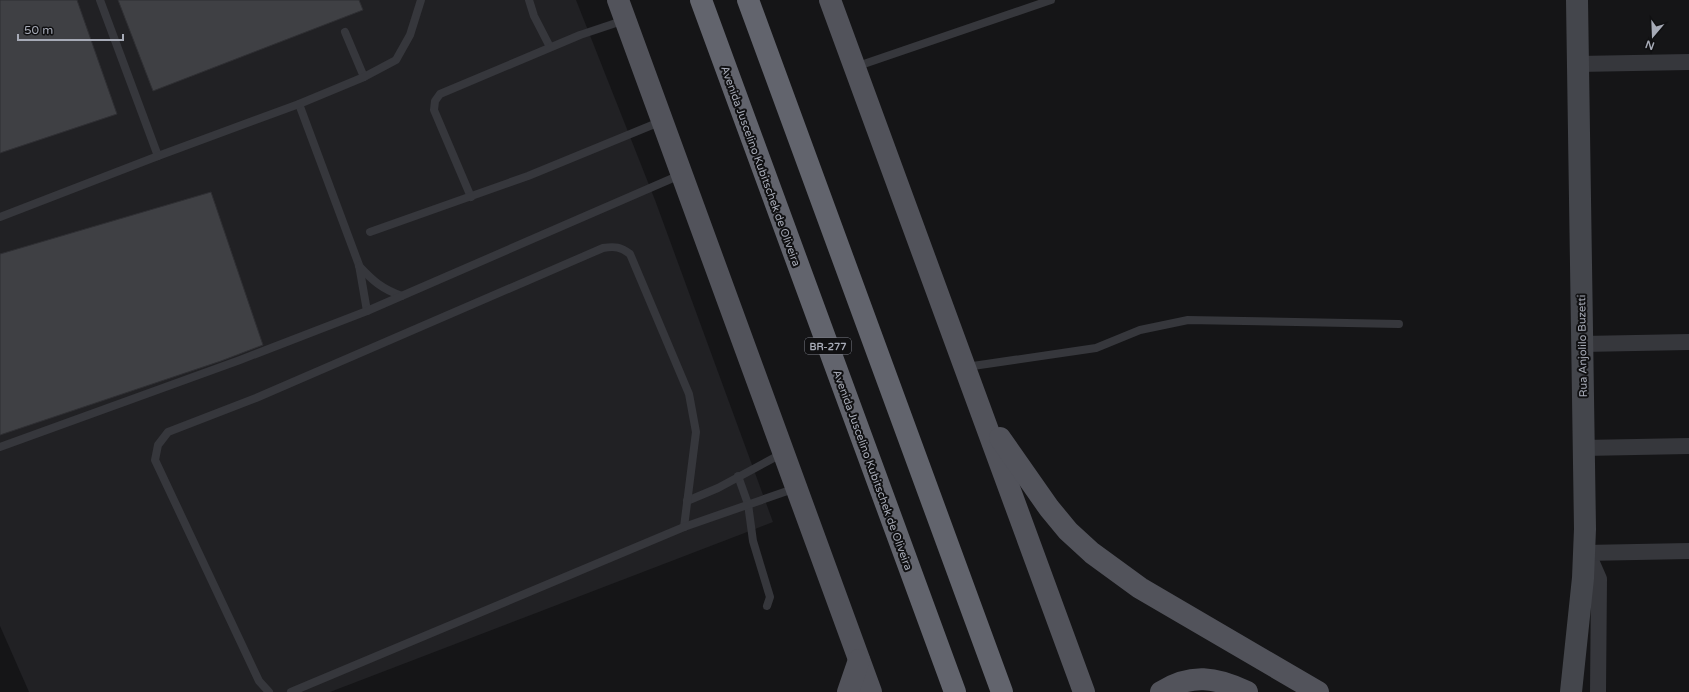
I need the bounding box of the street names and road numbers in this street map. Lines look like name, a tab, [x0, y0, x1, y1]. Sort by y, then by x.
street label: Avenida Juscelino Kubitschek de Oliveira	[718, 64, 803, 268]
street label: Rua Anjolilo Buzetti	[1575, 295, 1590, 397]
road number: BR-277	[805, 338, 851, 354]
street label: Avenida Juscelino Kubitschek de Oliveira	[830, 368, 915, 572]

